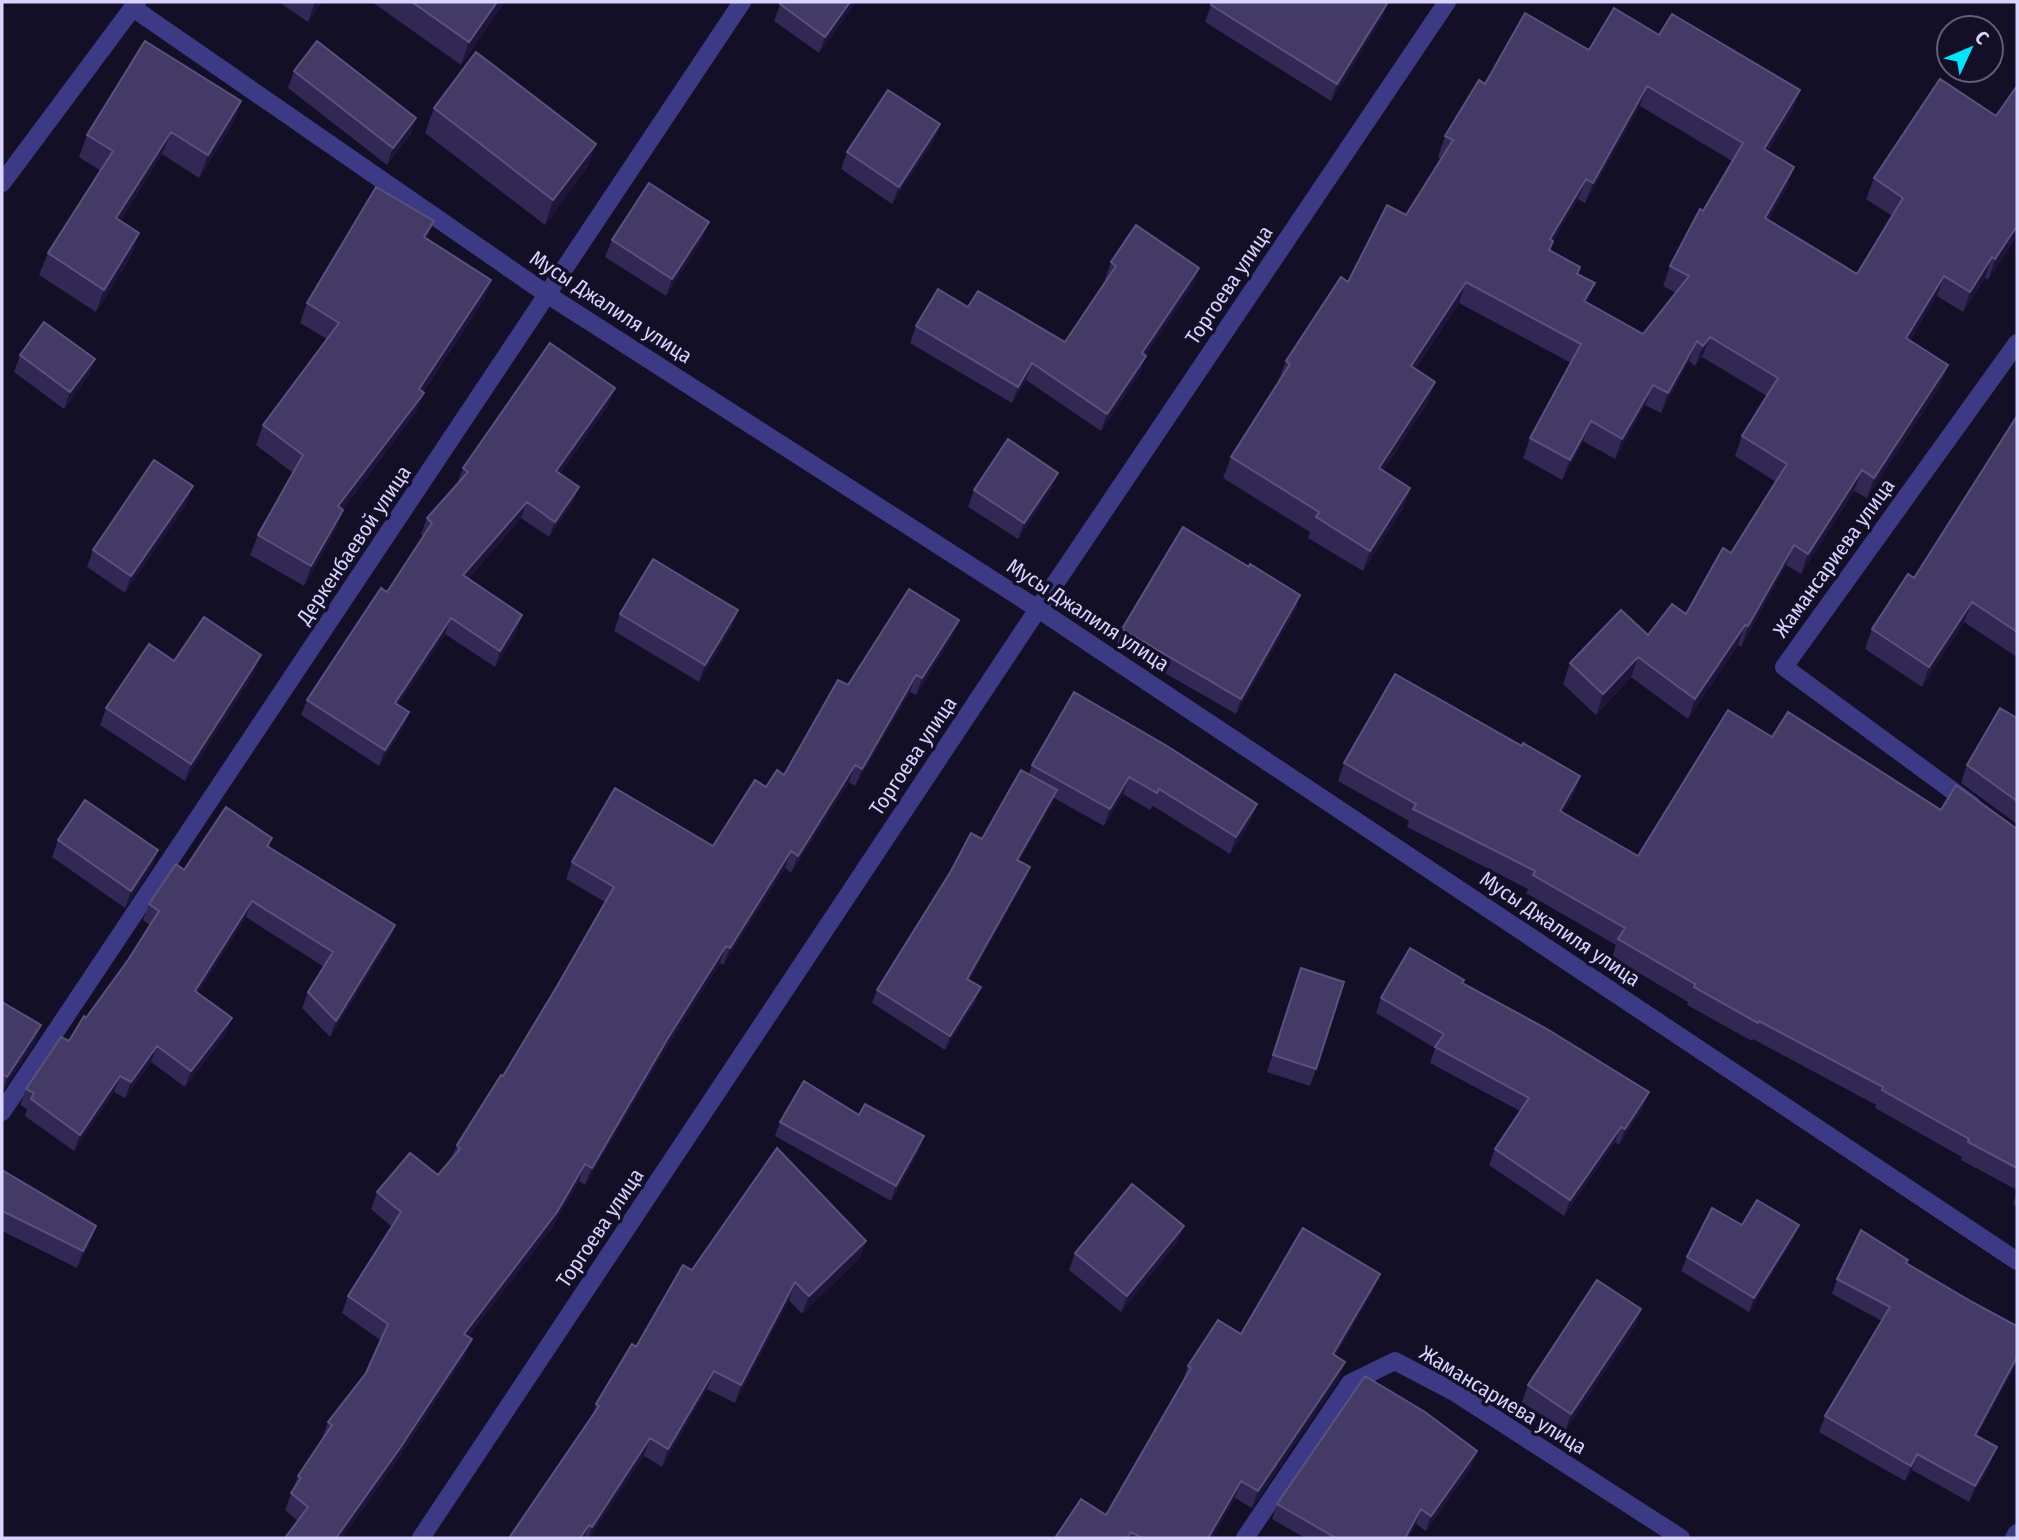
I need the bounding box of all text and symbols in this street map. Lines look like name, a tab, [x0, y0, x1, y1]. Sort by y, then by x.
north arrow	[1935, 14, 2005, 84]
text: С	[1970, 26, 1994, 49]
street label: Торгоева улица	[1180, 221, 1278, 349]
street label: Мусы Джалиля улица	[525, 245, 697, 369]
street label: Деркенбаевой улица	[291, 461, 417, 630]
street label: Жамансариева улица	[1768, 473, 1900, 643]
street label: Мусы Джалиля улица	[1002, 553, 1174, 677]
street label: Торгоева улица	[864, 692, 962, 820]
street label: Мусы Джалиля улица	[1475, 866, 1645, 992]
street label: Торгоева улица	[551, 1164, 649, 1292]
street label: Жамансариева улица	[1415, 1340, 1591, 1460]

